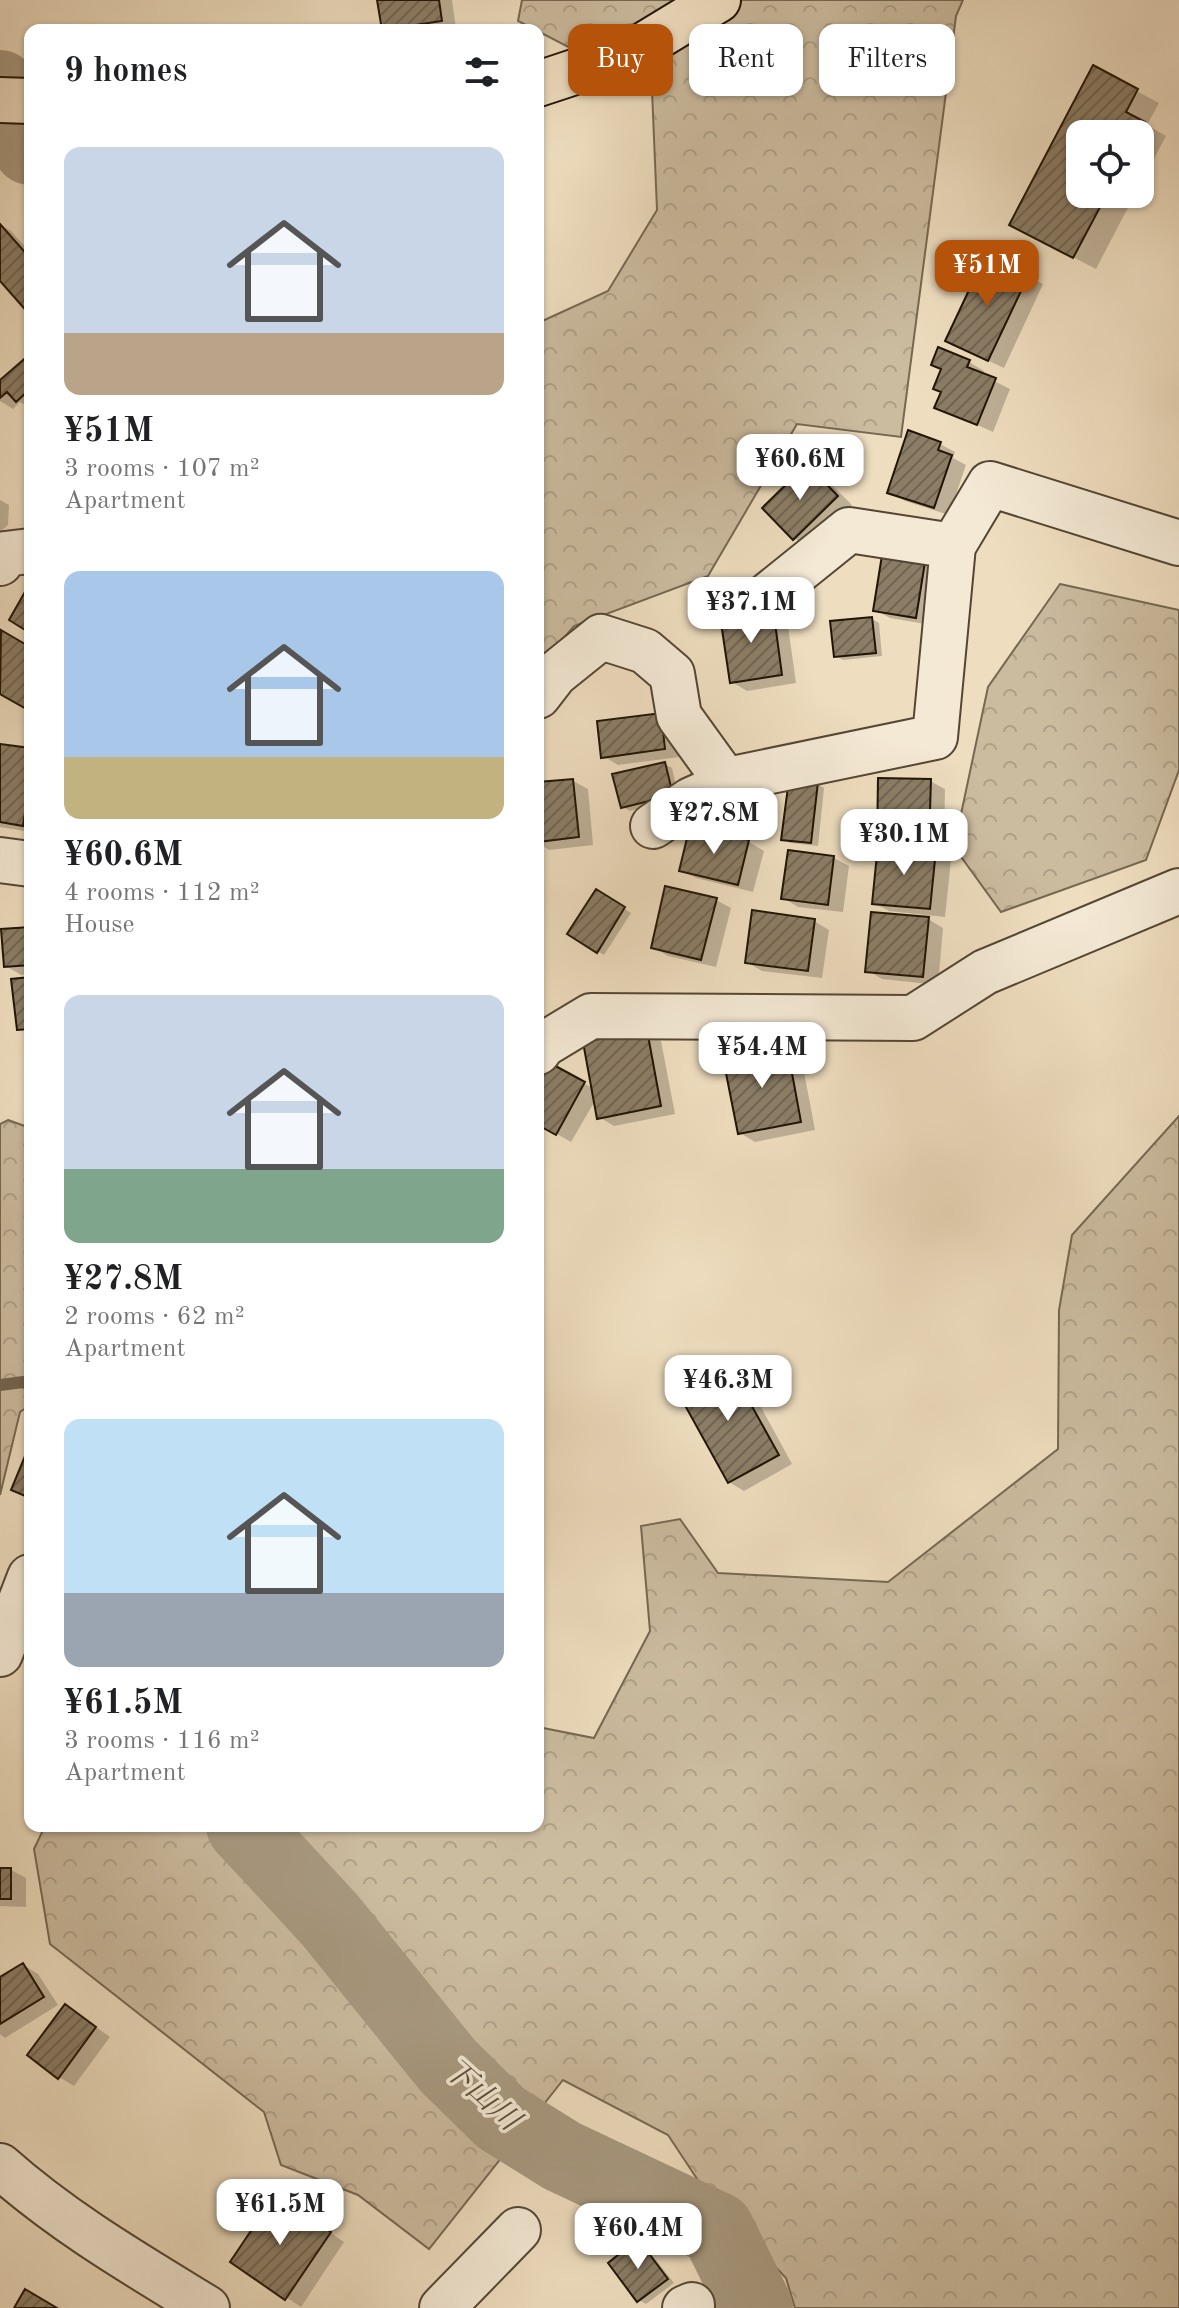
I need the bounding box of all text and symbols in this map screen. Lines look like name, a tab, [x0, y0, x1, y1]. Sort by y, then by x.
chip: Buy	[568, 24, 673, 96]
chip: Rent	[689, 24, 803, 96]
chip: Filters	[819, 24, 955, 96]
icon: filters	[460, 50, 504, 94]
text: 9 homes	[64, 55, 187, 89]
map controls	[1066, 120, 1154, 208]
button: locate	[1066, 120, 1154, 208]
icon: home	[212, 199, 356, 343]
pin: ¥51M	[940, 240, 1034, 308]
text: ¥51M	[953, 253, 1021, 279]
text: ¥51M	[64, 415, 153, 449]
pin: ¥60.6M	[735, 434, 865, 502]
text: ¥60.6M	[755, 447, 845, 473]
text: 3 rooms · 107 m²	[64, 456, 260, 482]
text: Apartment	[64, 488, 186, 514]
pin: ¥37.1M	[686, 577, 816, 645]
text: ¥37.1M	[706, 590, 796, 616]
icon: home	[212, 623, 356, 767]
pin: ¥27.8M	[649, 788, 779, 856]
text: ¥27.8M	[669, 801, 759, 827]
pin: ¥30.1M	[839, 809, 969, 877]
text: ¥30.1M	[859, 822, 949, 848]
text: ¥60.6M	[64, 839, 183, 873]
text: 4 rooms · 112 m²	[64, 880, 260, 906]
text: House	[64, 912, 135, 938]
pin: ¥54.4M	[697, 1022, 827, 1090]
text: ¥54.4M	[717, 1035, 807, 1061]
icon: home	[212, 1047, 356, 1191]
text: ¥27.8M	[64, 1263, 183, 1297]
text: 2 rooms · 62 m²	[64, 1304, 245, 1330]
text: Apartment	[64, 1336, 186, 1362]
pin: ¥46.3M	[663, 1355, 793, 1423]
text: ¥46.3M	[683, 1368, 773, 1394]
icon: home	[212, 1471, 356, 1615]
text: ¥61.5M	[64, 1687, 183, 1721]
text: 3 rooms · 116 m²	[64, 1728, 260, 1754]
text: Apartment	[64, 1760, 186, 1786]
water label: 下山川	[437, 2053, 528, 2139]
pin: ¥61.5M	[215, 2179, 345, 2247]
text: ¥61.5M	[235, 2192, 325, 2218]
pin: ¥60.4M	[573, 2203, 703, 2271]
text: ¥60.4M	[593, 2216, 683, 2242]

